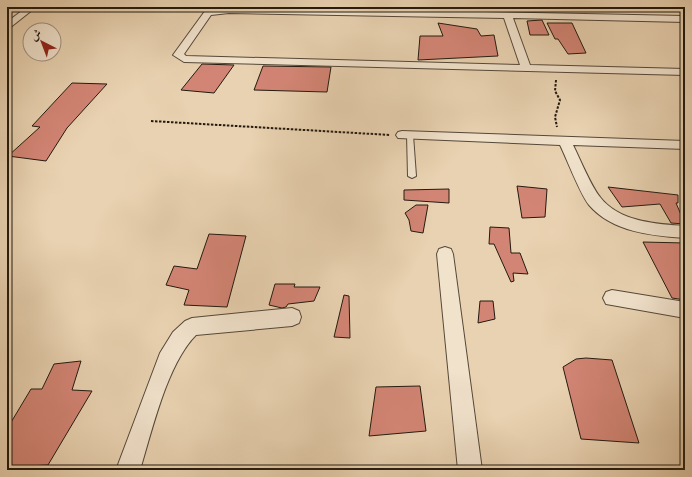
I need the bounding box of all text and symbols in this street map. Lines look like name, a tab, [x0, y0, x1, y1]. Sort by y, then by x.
north arrow	[22, 22, 62, 62]
text: ش	[27, 26, 45, 44]

